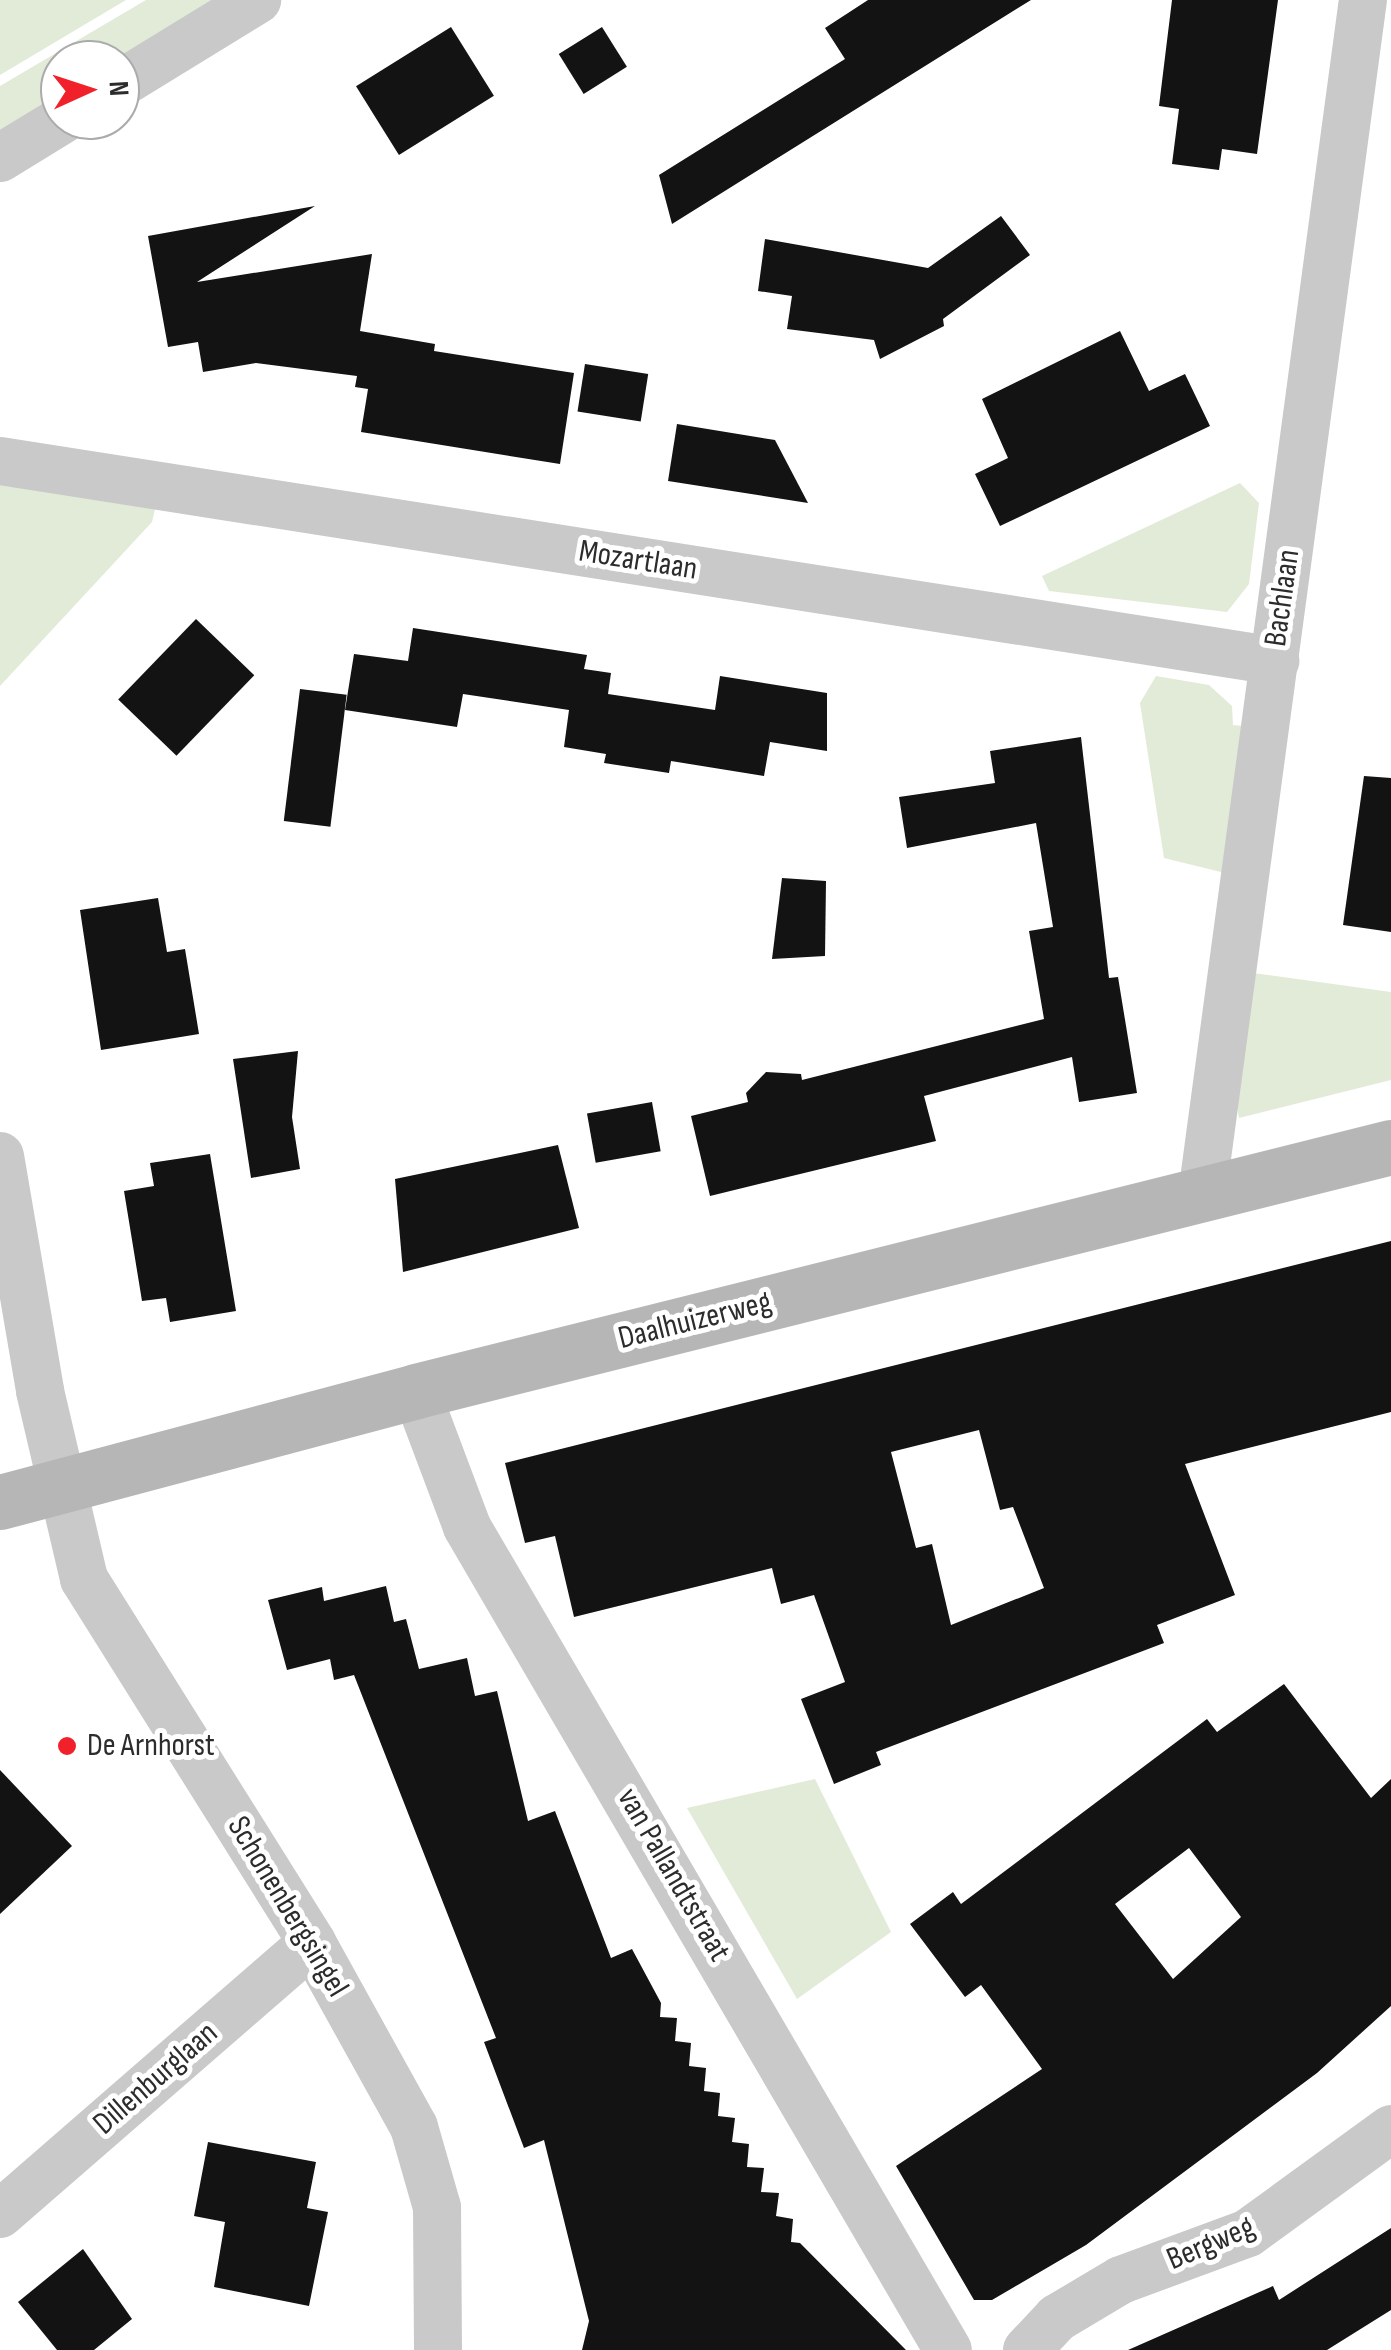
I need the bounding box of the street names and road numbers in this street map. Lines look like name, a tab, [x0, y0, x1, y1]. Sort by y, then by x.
street label: Mozartlaan	[576, 533, 700, 589]
street label: Bachlaan	[1257, 547, 1309, 649]
street label: Daalhuizerweg	[615, 1283, 775, 1359]
street label: van Pallandtstraat	[608, 1782, 738, 1968]
street label: Schonenbergsingel	[218, 1810, 356, 2004]
street label: Dillenburglaan	[86, 2015, 226, 2143]
street label: Bergweg	[1161, 2208, 1261, 2280]

